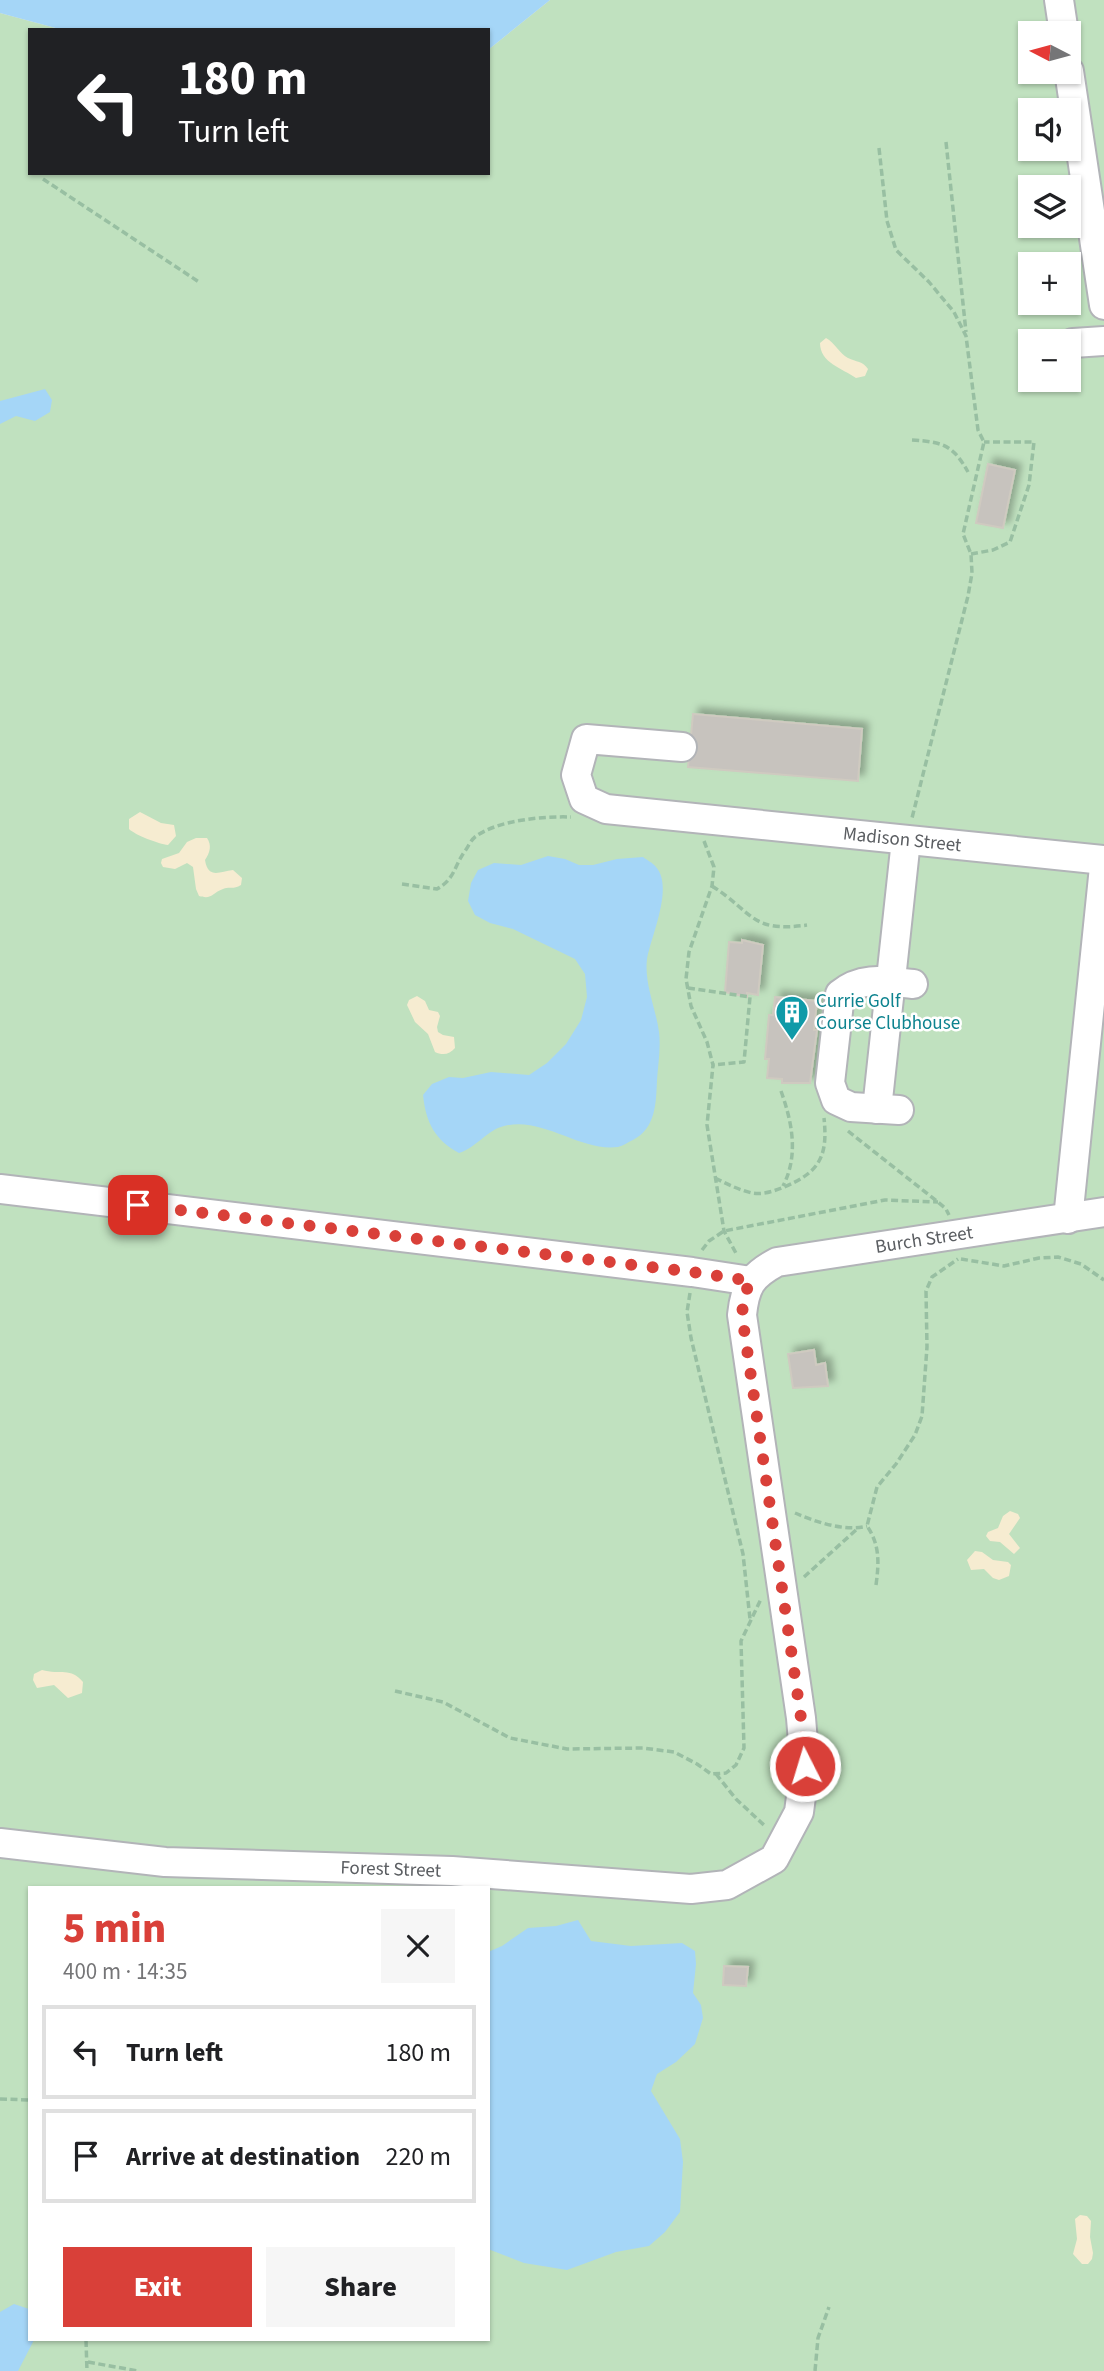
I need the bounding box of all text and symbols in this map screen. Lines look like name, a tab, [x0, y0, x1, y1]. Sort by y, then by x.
north arrow	[1018, 21, 1082, 84]
map controls	[1018, 21, 1081, 392]
text: 180 m	[178, 44, 307, 114]
icon: left	[63, 56, 154, 147]
button: sound	[1018, 98, 1081, 161]
text: Turn left	[178, 109, 289, 155]
button: layers	[1018, 175, 1081, 238]
button: +	[1018, 252, 1081, 315]
button: −	[1018, 329, 1081, 392]
street label: Madison Street	[842, 820, 963, 859]
place label: Currie Golf Course Clubhouse	[816, 988, 960, 1037]
building icon: Currie Golf Course Clubhouse	[773, 993, 811, 1042]
pin	[108, 1175, 168, 1235]
icon: arrive	[119, 1186, 157, 1224]
street label: Burch Street	[873, 1219, 975, 1260]
position arrow	[768, 1729, 842, 1803]
street label: Forest Street	[340, 1854, 442, 1884]
text: 5 min	[63, 1899, 166, 1959]
button: close	[381, 1909, 455, 1983]
text: 400 m · 14:35	[63, 1955, 187, 1988]
icon: left	[67, 2033, 105, 2071]
text: Turn left	[126, 2034, 223, 2071]
text: 180 m	[385, 2034, 451, 2071]
icon: arrive	[67, 2137, 105, 2175]
text: Arrive at destination	[126, 2138, 360, 2175]
text: 220 m	[385, 2138, 451, 2175]
button: Exit	[63, 2247, 252, 2327]
button: Share	[266, 2247, 455, 2327]

